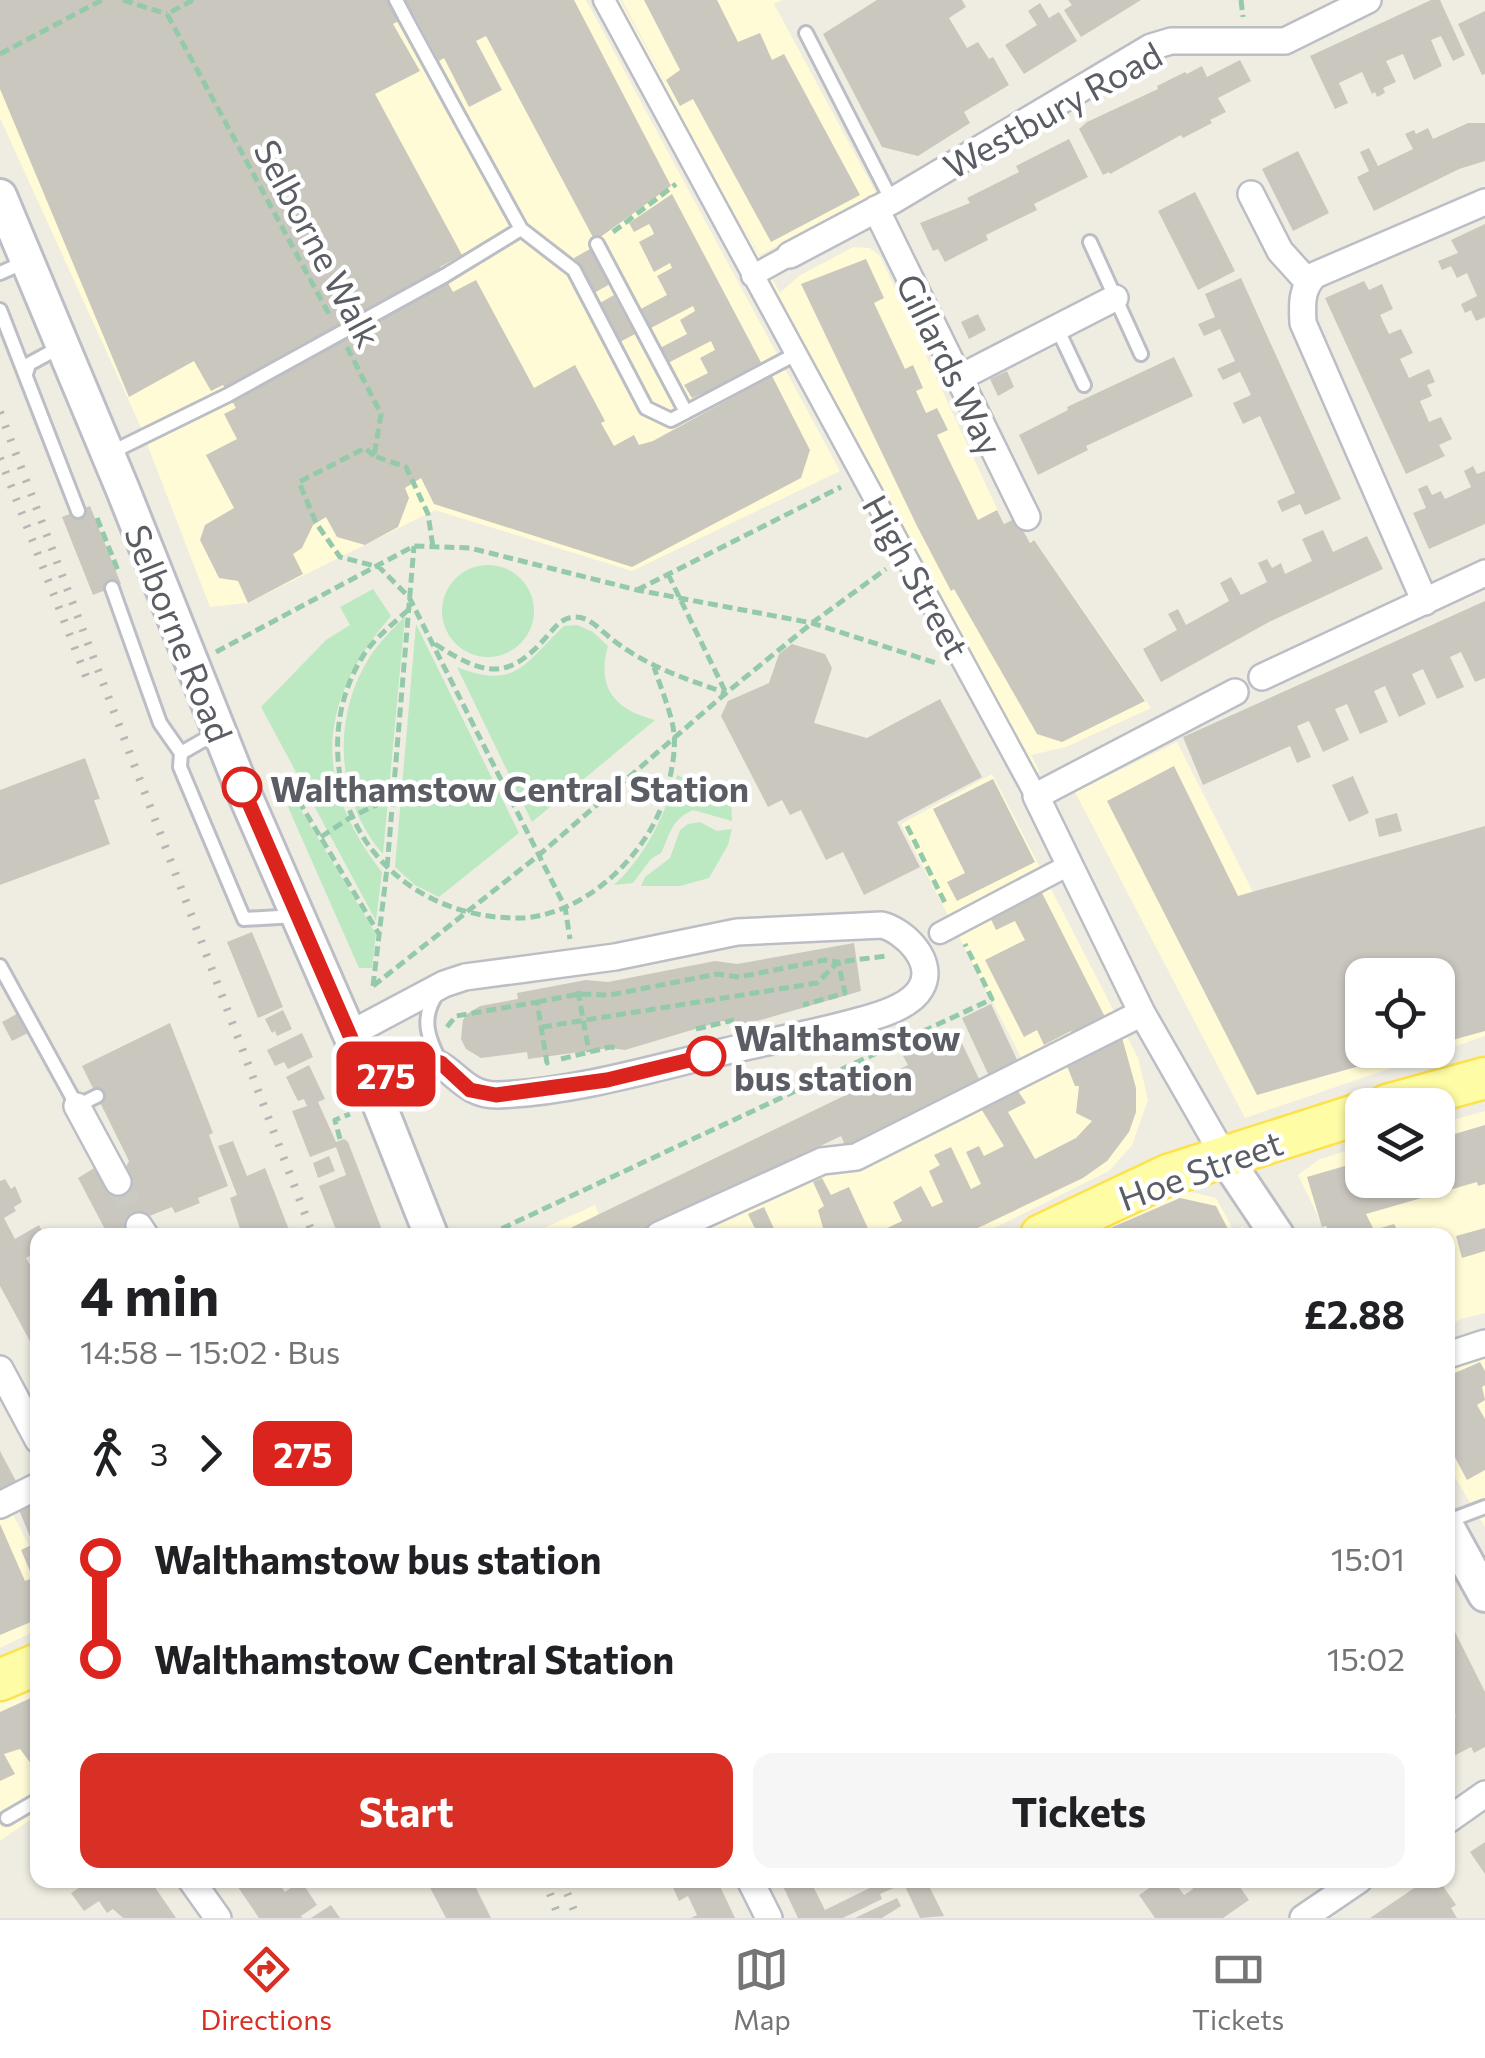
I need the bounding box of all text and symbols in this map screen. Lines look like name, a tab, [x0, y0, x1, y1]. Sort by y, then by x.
street label: Westbury Road	[935, 31, 1169, 187]
street label: Selborne Walk	[246, 132, 392, 354]
street label: Gillards Way	[889, 266, 1013, 462]
street label: High Street	[855, 487, 979, 665]
street label: Selborne Road	[117, 518, 243, 748]
place label: Walthamstow Central Station	[270, 766, 749, 809]
marker: Walthamstow Central Station	[223, 768, 261, 806]
map controls	[1345, 958, 1455, 1198]
button: locate	[1345, 958, 1455, 1068]
place label: Walthamstow bus station	[734, 1015, 961, 1098]
marker: Walthamstow bus station	[687, 1037, 725, 1075]
line badge: 275	[328, 1042, 444, 1106]
text: 275	[356, 1053, 416, 1096]
button: layers	[1345, 1088, 1455, 1198]
street label: Hoe Street	[1112, 1120, 1288, 1218]
text: 4 min	[80, 1260, 219, 1327]
text: £2.88	[1304, 1290, 1405, 1337]
text: 14:58 – 15:02 · Bus	[80, 1331, 340, 1371]
icon: walk	[80, 1426, 135, 1481]
icon: forward	[183, 1426, 238, 1481]
text: 275	[273, 1432, 332, 1475]
text: 3	[150, 1433, 168, 1473]
text: Walthamstow bus station	[154, 1535, 601, 1582]
text: 15:01	[1331, 1538, 1405, 1578]
text: Walthamstow Central Station	[154, 1635, 674, 1682]
text: 15:02	[1327, 1638, 1405, 1678]
button: Start	[80, 1753, 733, 1868]
button: Tickets	[753, 1753, 1405, 1868]
tab: Directions	[201, 1942, 332, 2036]
tab: Map	[733, 1942, 791, 2036]
tab: Tickets	[1192, 1942, 1284, 2036]

